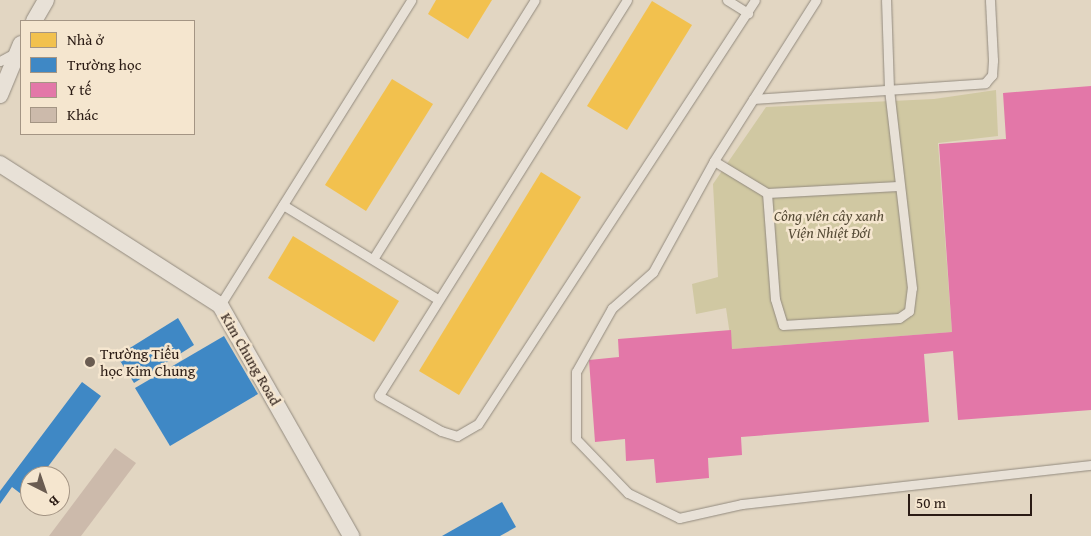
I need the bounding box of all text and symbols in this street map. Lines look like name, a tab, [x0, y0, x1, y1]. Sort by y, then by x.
legend	[20, 20, 195, 135]
text: Nhà ở	[67, 29, 104, 50]
text: Trường học	[67, 54, 141, 75]
text: Y tế	[67, 79, 92, 100]
text: Khác	[67, 104, 98, 125]
park label: Công viên cây xanh Viện Nhiệt Đới	[774, 206, 884, 241]
street label: Kim Chung Road	[217, 310, 285, 408]
place label: Trường Tiểu học Kim Chung	[100, 344, 195, 379]
marker: Trường Tiểu học Kim Chung	[84, 356, 96, 368]
north arrow	[20, 466, 70, 516]
scale bar	[911, 484, 1035, 516]
text: B	[44, 491, 64, 512]
text: 50 m	[916, 492, 946, 513]

